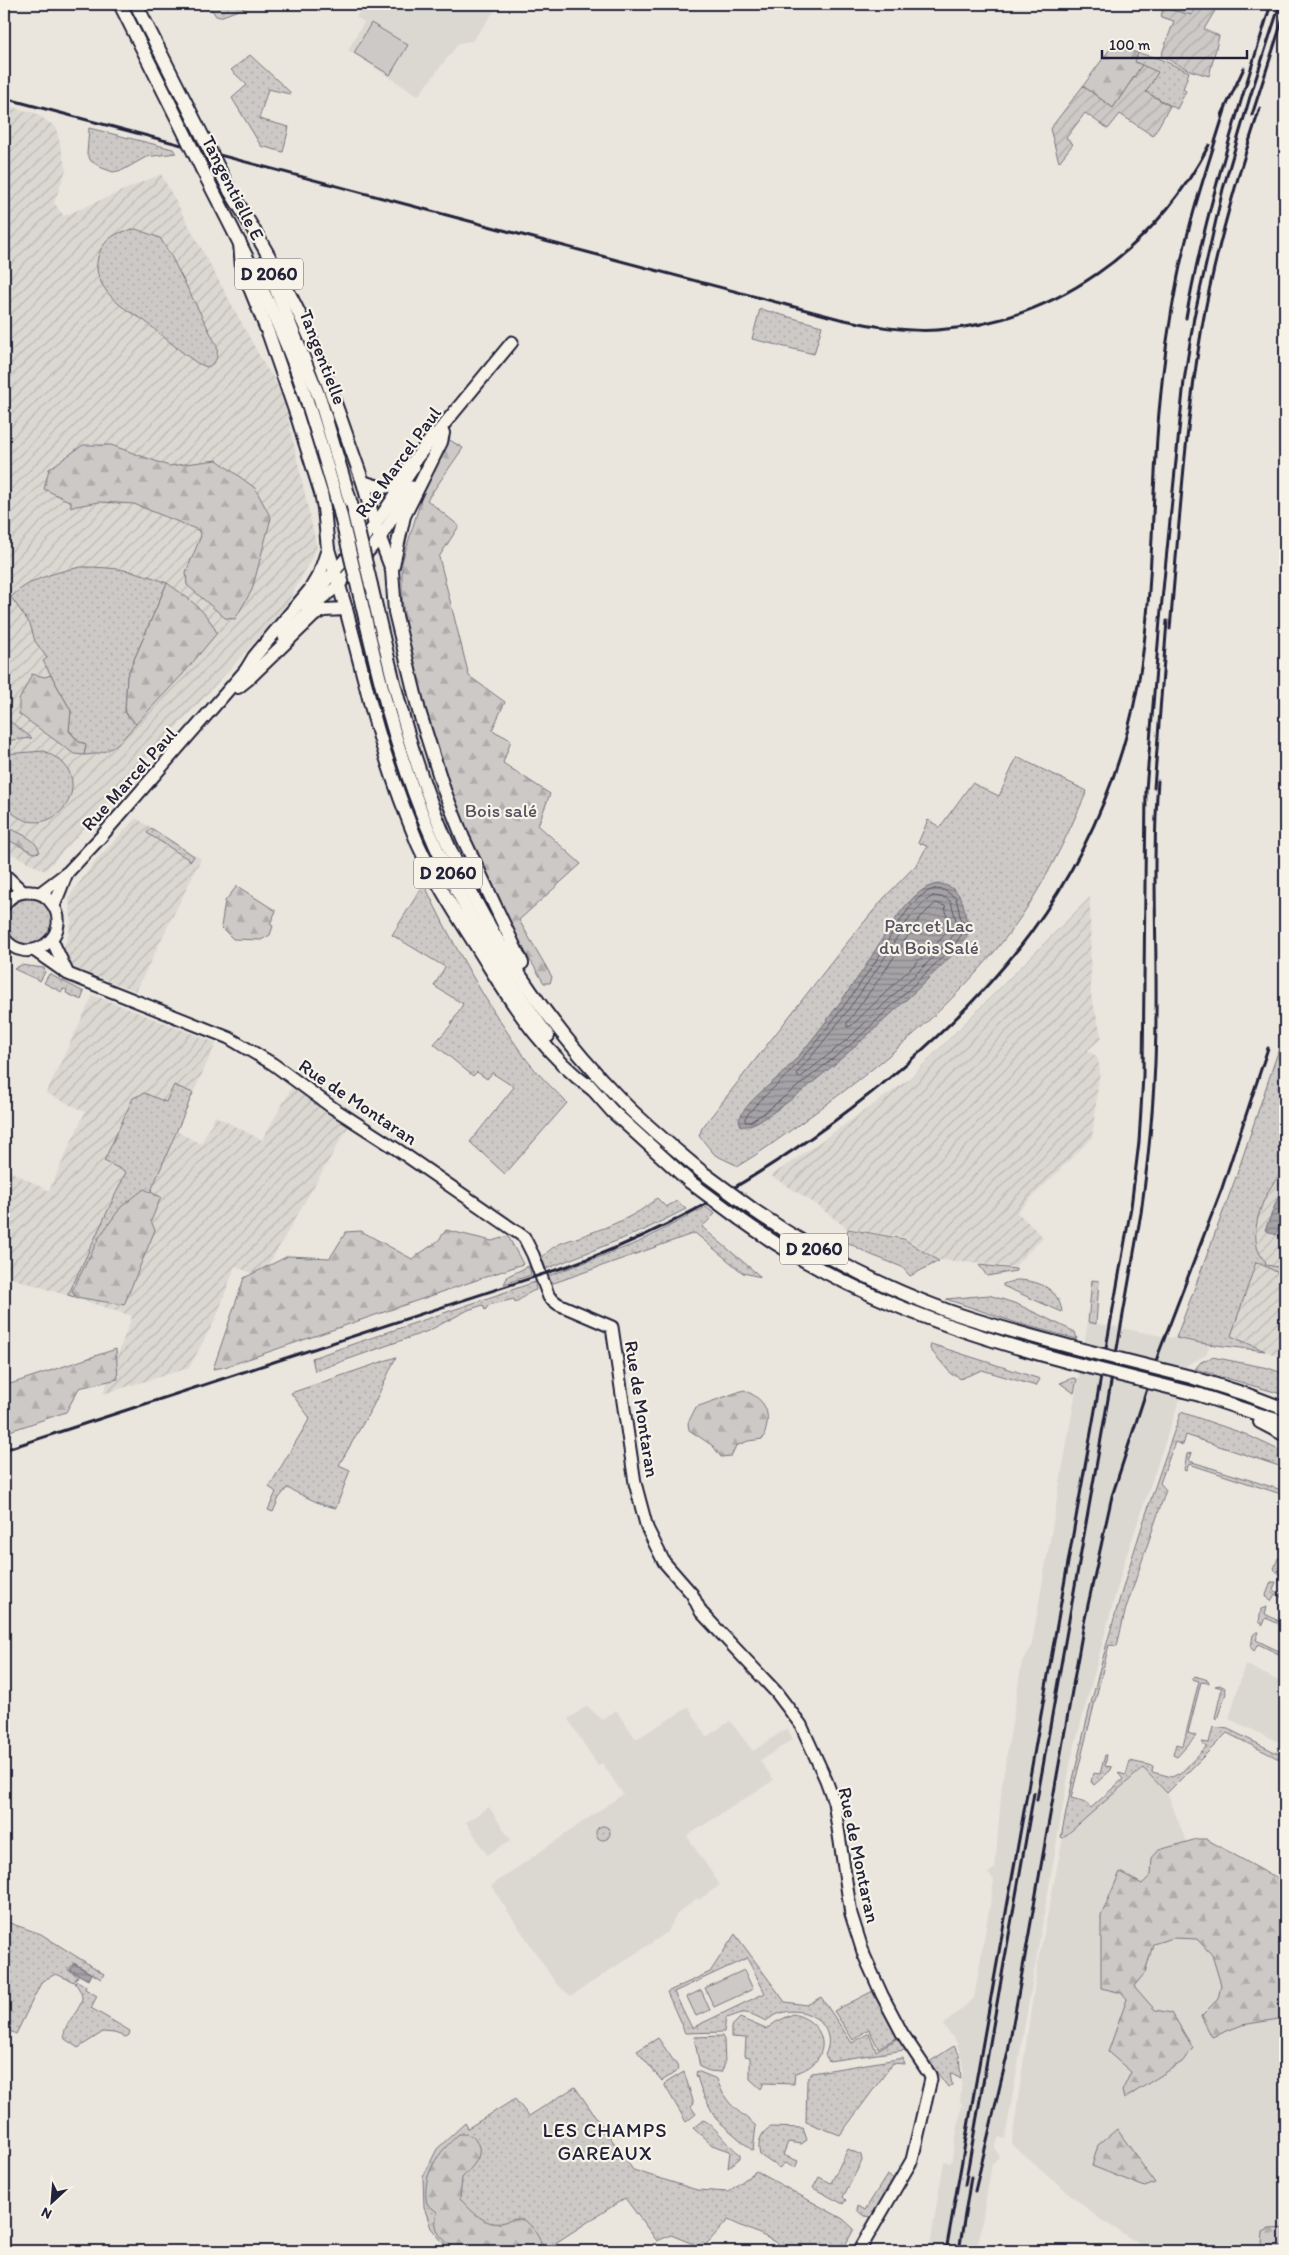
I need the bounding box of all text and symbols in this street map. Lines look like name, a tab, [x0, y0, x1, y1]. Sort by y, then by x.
scale bar	[1102, 28, 1246, 60]
text: 100 m	[1109, 36, 1151, 54]
street label: Tangentielle E	[197, 132, 269, 244]
road number: D 2060	[235, 258, 303, 290]
street label: Tangentielle	[294, 306, 352, 408]
street label: Rue Marcel Paul	[350, 402, 446, 522]
street label: Rue Marcel Paul	[76, 722, 182, 836]
park label: Bois salé	[465, 799, 537, 822]
road number: D 2060	[414, 858, 482, 888]
park label: Parc et Lac du Bois Salé	[879, 914, 979, 959]
street label: Rue de Montaran	[294, 1054, 422, 1150]
road number: D 2060	[780, 1234, 848, 1264]
street label: Rue de Montaran	[620, 1339, 664, 1479]
street label: Rue de Montaran	[833, 1785, 885, 1925]
district label: LES CHAMPS GAREAUX	[543, 2118, 667, 2165]
north arrow	[28, 2178, 78, 2228]
text: N	[39, 2204, 54, 2223]

